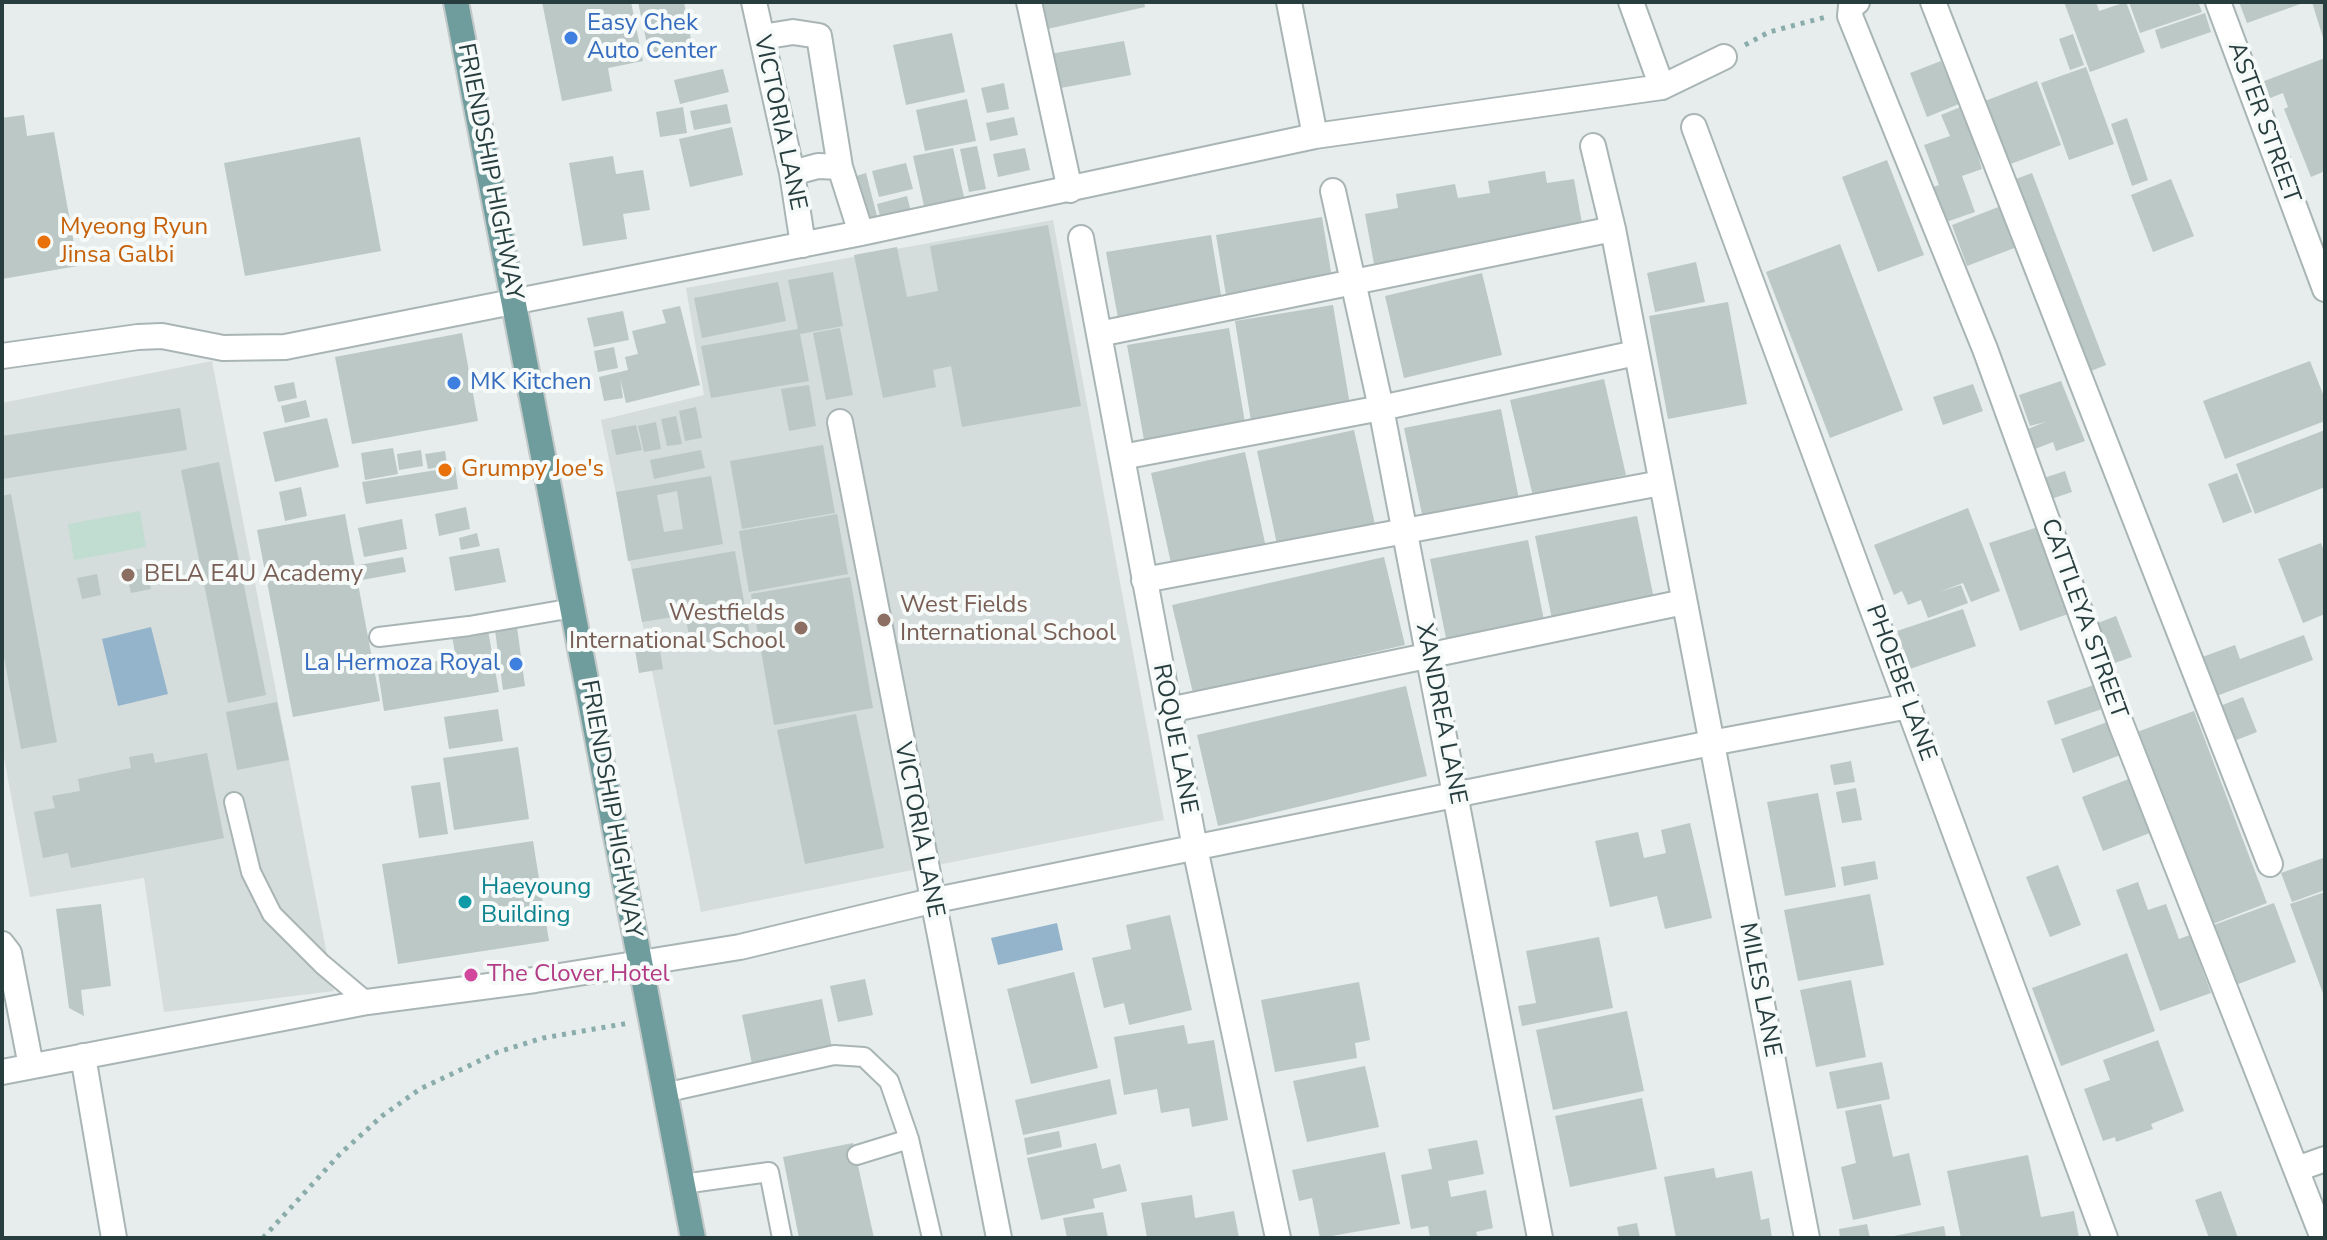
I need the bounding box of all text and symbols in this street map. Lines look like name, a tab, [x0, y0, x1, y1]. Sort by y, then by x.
place label: Easy Chek Auto Center	[587, 10, 717, 66]
marker: Easy Chek Auto Center	[562, 29, 580, 47]
street label: VICTORIA LANE	[746, 33, 812, 213]
street label: ASTER STREET	[2220, 38, 2306, 208]
street label: FRIENDSHIP HIGHWAY	[450, 41, 528, 303]
place label: Myeong Ryun Jinsa Galbi	[60, 214, 208, 270]
marker: Myeong Ryun Jinsa Galbi	[35, 233, 53, 251]
place label: MK Kitchen	[470, 369, 592, 397]
marker: MK Kitchen	[445, 374, 463, 392]
place label: Grumpy Joe's	[461, 456, 604, 484]
marker: Grumpy Joe's	[436, 461, 454, 479]
street label: CATTLEYA STREET	[2033, 515, 2133, 723]
place label: BELA E4U Academy	[144, 561, 363, 589]
marker: BELA E4U Academy	[119, 566, 137, 584]
place label: West Fields International School	[900, 592, 1116, 648]
place label: Westfields International School	[569, 600, 785, 656]
street label: PHOEBE LANE	[1858, 601, 1942, 765]
marker: West Fields International School	[875, 611, 893, 629]
marker: Westfields International School	[792, 619, 810, 637]
street label: XANDREA LANE	[1408, 621, 1472, 807]
place label: La Hermoza Royal	[304, 650, 500, 678]
marker: La Hermoza Royal	[507, 655, 525, 673]
street label: ROQUE LANE	[1145, 662, 1203, 816]
street label: FRIENDSHIP HIGHWAY	[573, 678, 647, 940]
street label: VICTORIA LANE	[887, 740, 949, 920]
place label: Haeyoung Building	[481, 874, 591, 930]
marker: Haeyoung Building	[456, 893, 474, 911]
street label: MILES LANE	[1732, 920, 1786, 1060]
place label: The Clover Hotel	[487, 961, 670, 989]
marker: The Clover Hotel	[462, 966, 480, 984]

